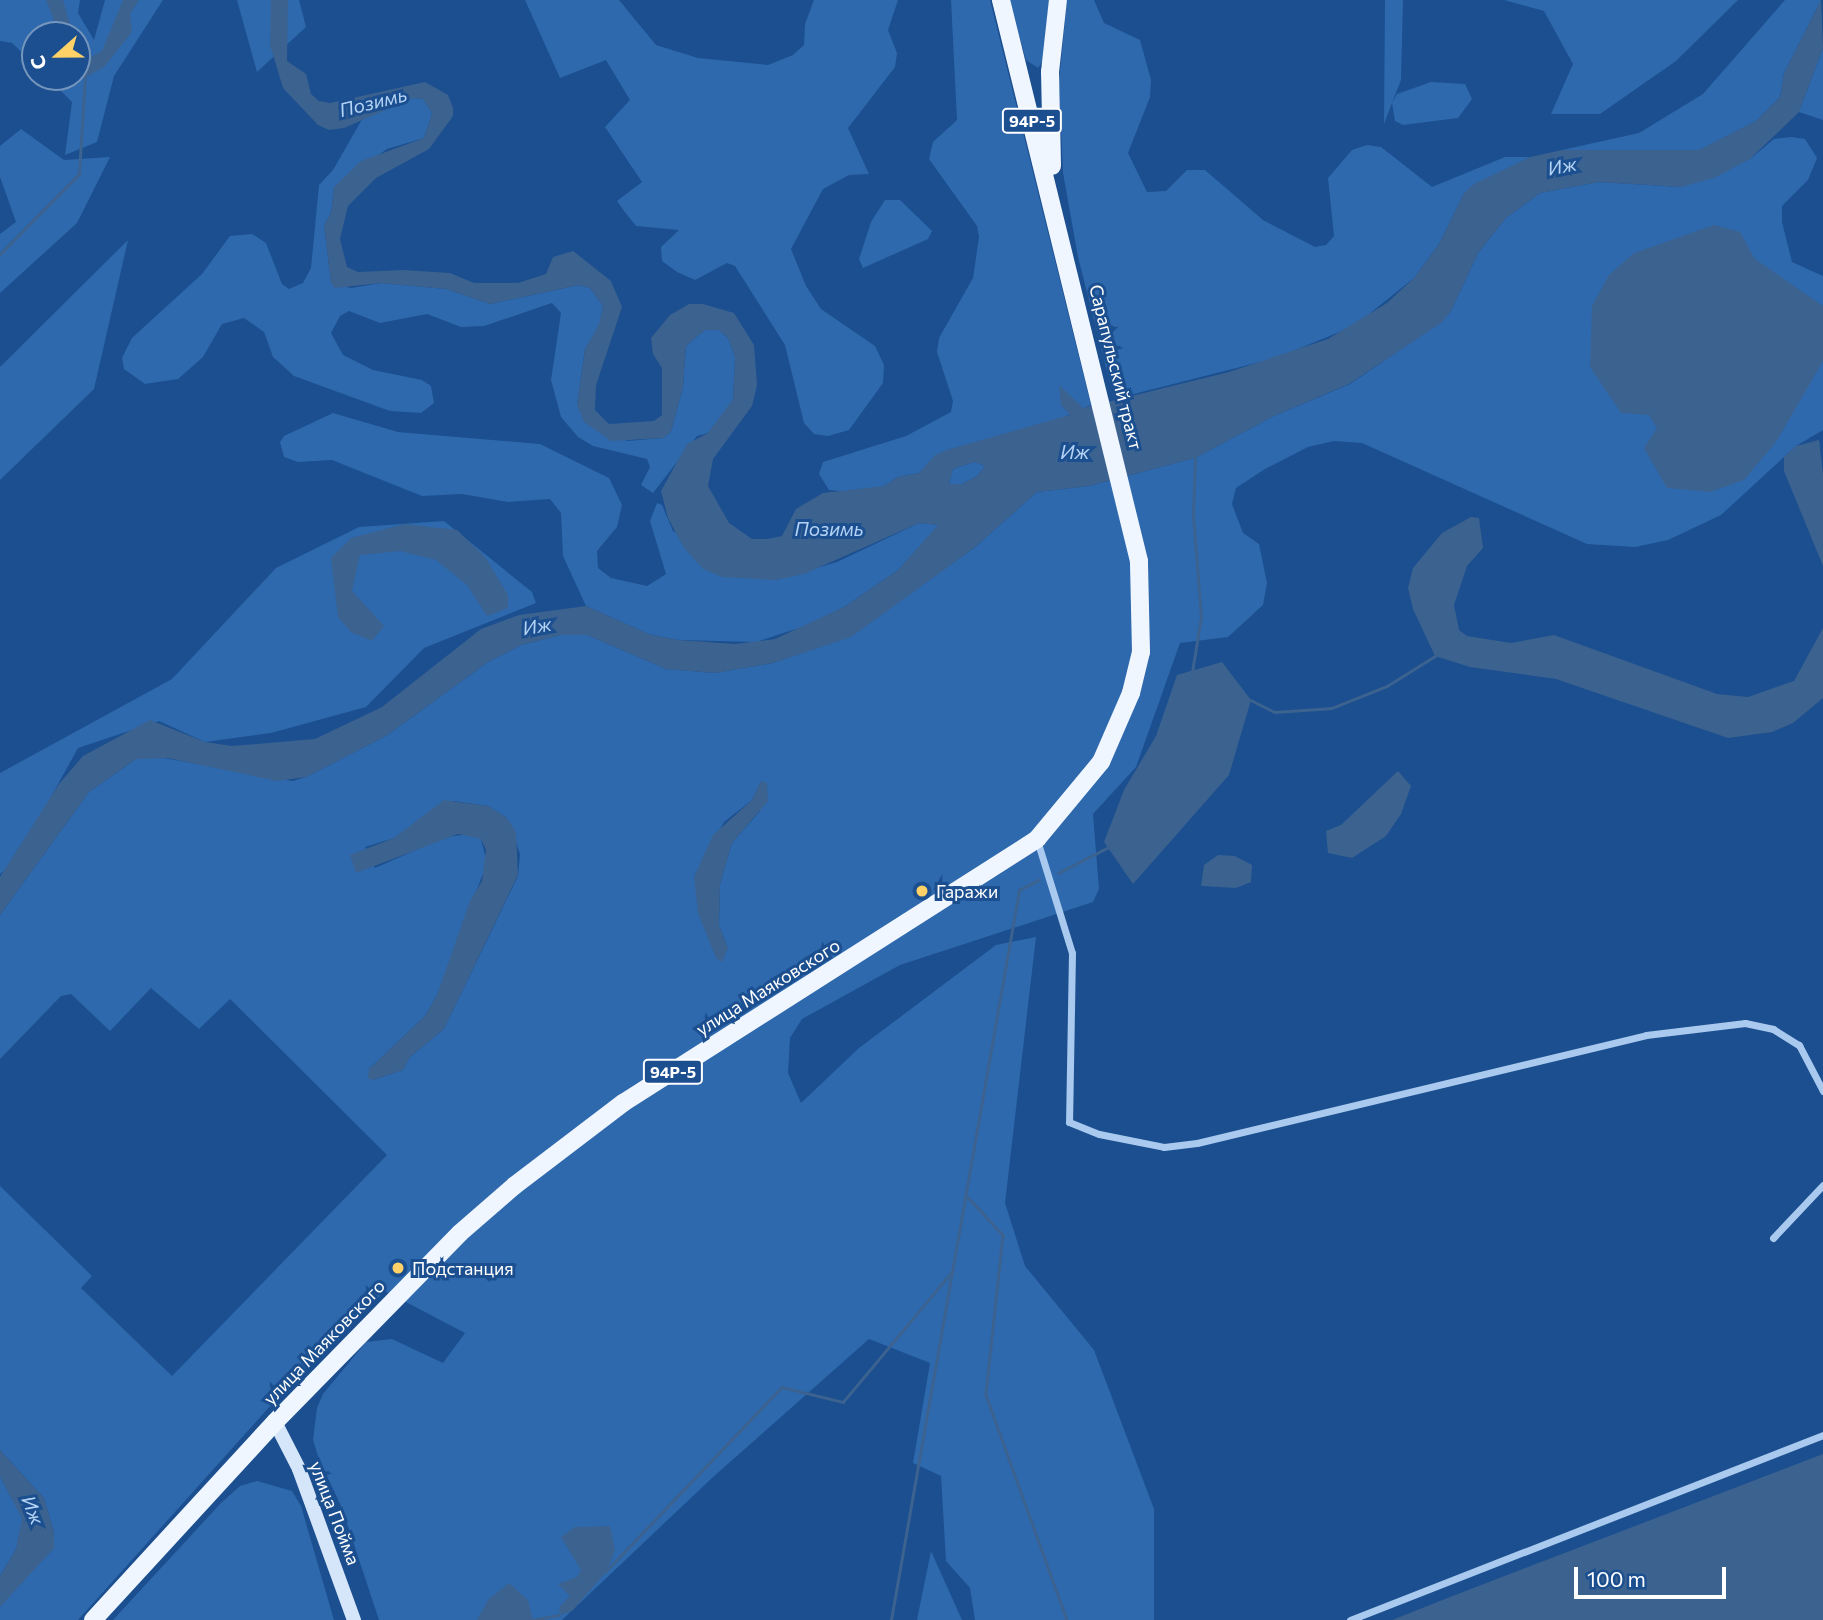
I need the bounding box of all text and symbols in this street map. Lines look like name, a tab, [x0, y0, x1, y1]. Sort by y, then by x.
north arrow	[21, 21, 91, 91]
text: С	[25, 53, 51, 73]
water label: Позимь	[337, 83, 409, 121]
road number: 94Р-5	[1000, 108, 1064, 134]
water label: Иж	[1545, 152, 1579, 180]
street label: Сарапульский тракт	[1085, 282, 1147, 452]
water label: Иж	[1060, 441, 1090, 463]
water label: Позимь	[795, 518, 863, 540]
water label: Иж	[521, 612, 553, 640]
place label: Гаражи	[936, 880, 998, 902]
marker: Гаражи	[914, 883, 930, 899]
street label: улица Маяковского	[692, 934, 844, 1040]
road number: 94Р-5	[642, 1060, 704, 1084]
place label: Подстанция	[412, 1257, 514, 1279]
marker: Подстанция	[390, 1260, 406, 1276]
street label: улица Маяковского	[259, 1275, 389, 1409]
street label: улица Пойма	[305, 1458, 365, 1568]
water label: Иж	[17, 1492, 49, 1528]
scale bar	[1578, 1554, 1730, 1598]
text: 100 m	[1587, 1566, 1646, 1591]

